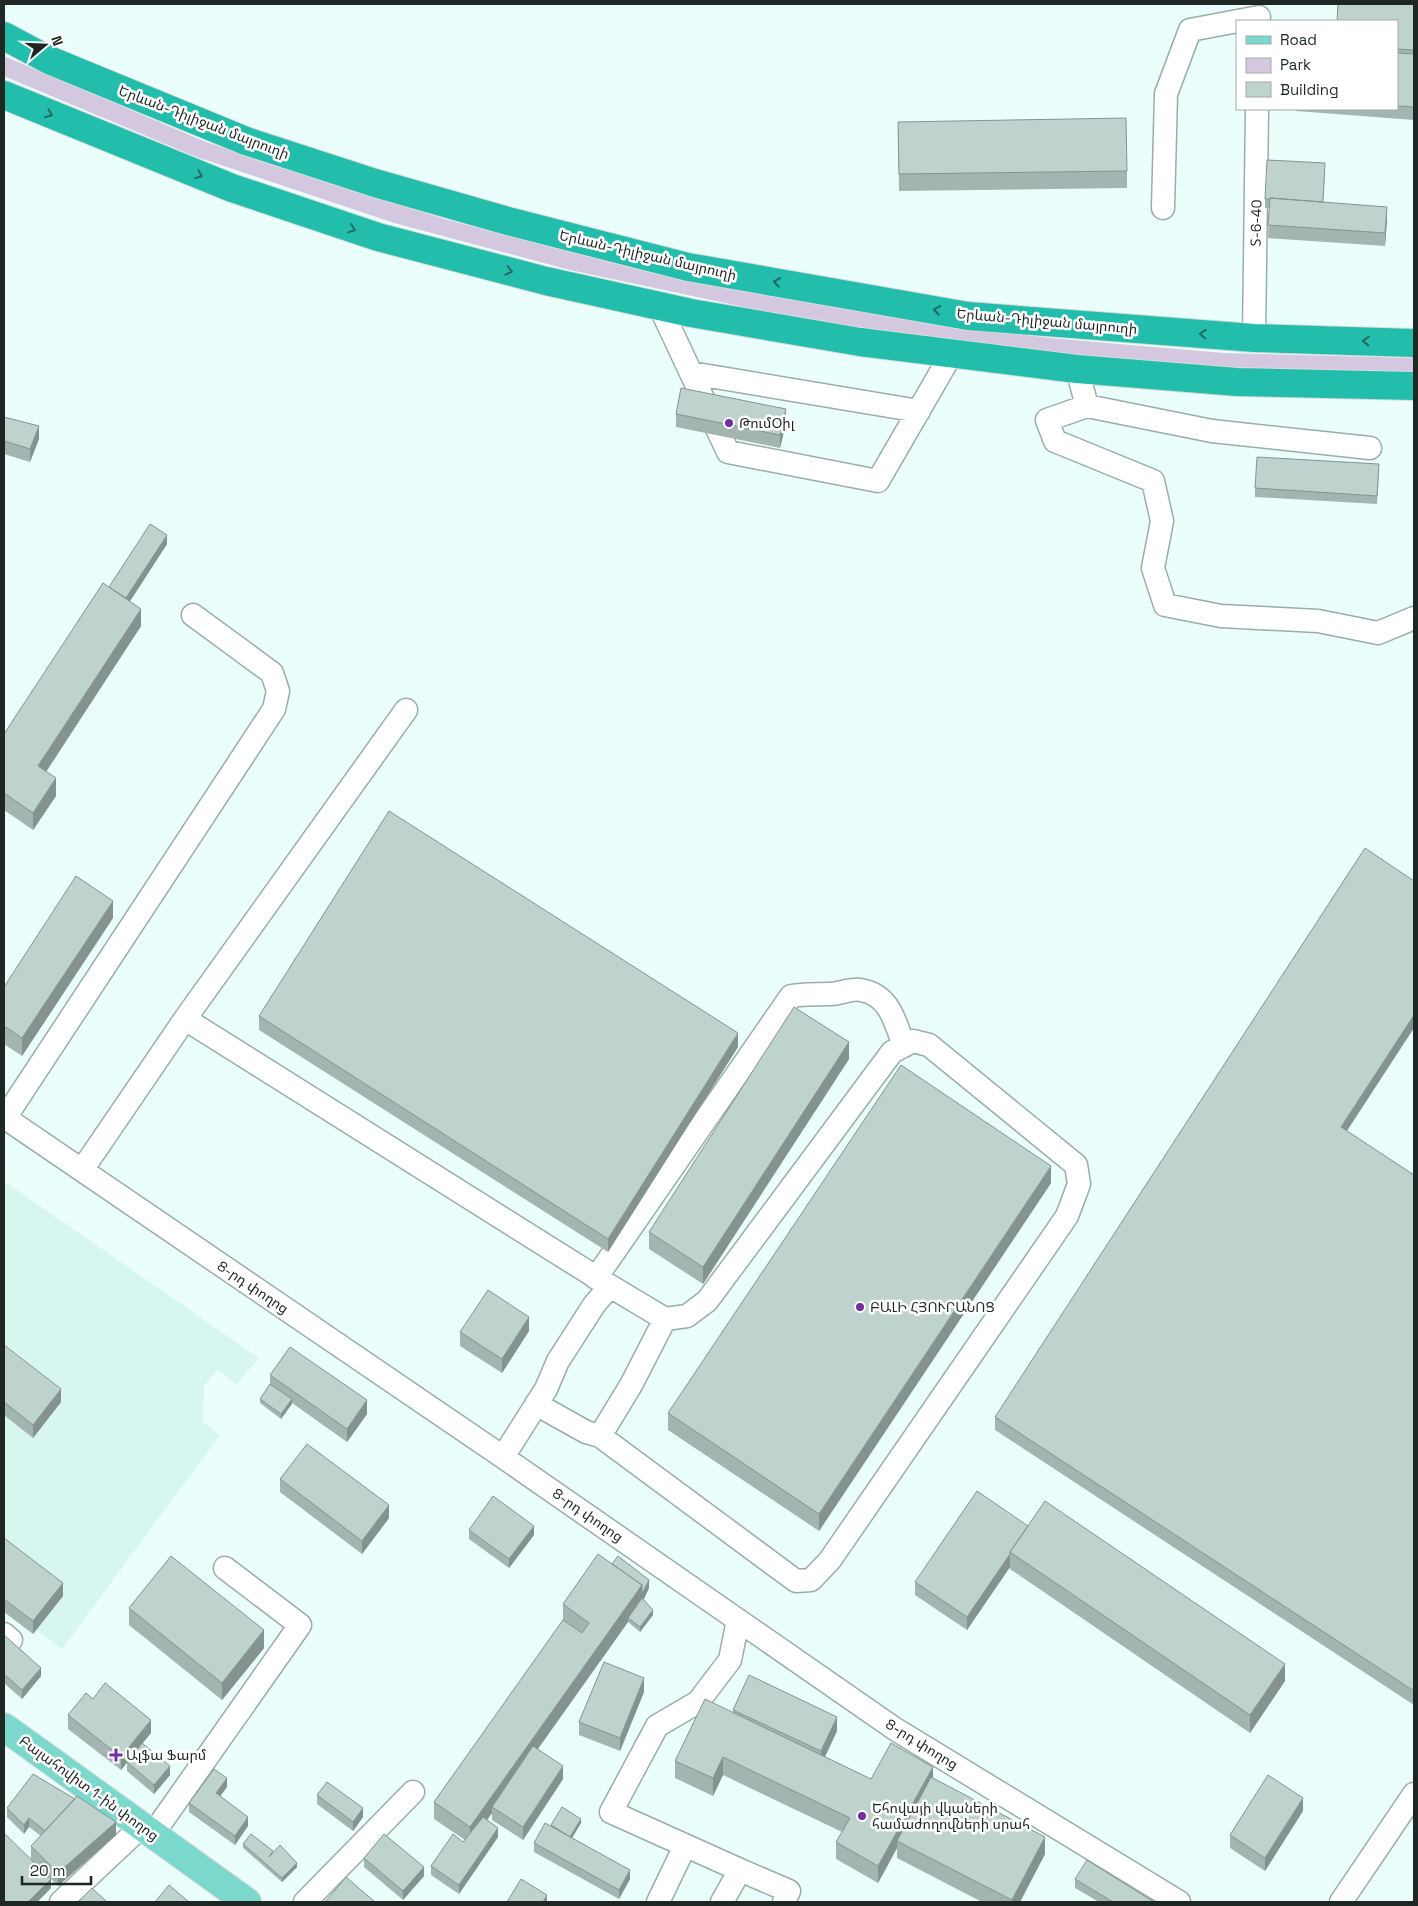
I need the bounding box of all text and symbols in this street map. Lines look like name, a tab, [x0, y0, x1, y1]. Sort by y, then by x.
north arrow	[20, 20, 70, 70]
legend	[1236, 20, 1398, 110]
text: Road	[1280, 30, 1317, 49]
text: N	[47, 33, 67, 48]
text: Park	[1280, 55, 1311, 74]
text: Building	[1280, 80, 1339, 99]
street label: Երևան-Դիլիջան մայրուղի	[116, 81, 292, 163]
one-way arrow	[44, 108, 52, 118]
one-way arrow	[194, 169, 203, 179]
street label: Տ-6-40	[1247, 199, 1265, 247]
one-way arrow	[348, 223, 356, 233]
street label: Երևան-Դիլիջան մայրուղի	[558, 226, 738, 284]
one-way arrow	[505, 266, 513, 276]
one-way arrow	[772, 278, 781, 288]
street label: Երևան-Դիլիջան մայրուղի	[956, 304, 1138, 338]
one-way arrow	[933, 306, 941, 316]
one-way arrow	[1199, 328, 1207, 339]
one-way arrow	[1361, 336, 1369, 347]
place label: ԹումՕիլ	[739, 414, 795, 432]
marker: ԹումՕիլ	[723, 417, 735, 429]
street label: 8-րդ փողոց	[214, 1257, 292, 1317]
place label: ԲԱԼԻ ՀՅՈՒՐԱՆՈՑ	[870, 1298, 995, 1316]
marker: ԲԱԼԻ ՀՅՈՒՐԱՆՈՑ	[854, 1301, 866, 1313]
street label: 8-րդ փողոց	[549, 1484, 627, 1546]
street label: 8-րդ փողոց	[882, 1715, 962, 1773]
street label: Բալահովիտ 1-ին փողոց	[16, 1731, 162, 1845]
place label: Ալֆա Ֆարմ	[126, 1746, 206, 1764]
marker: Ալֆա Ֆարմ	[110, 1749, 122, 1761]
place label: Եհովայի վկաների համաժողովների սրահ	[872, 1799, 1030, 1833]
marker: Եհովայի վկաների համաժողովների սրահ	[856, 1810, 868, 1822]
scale bar	[22, 1854, 91, 1886]
text: 20 m	[30, 1861, 65, 1880]

